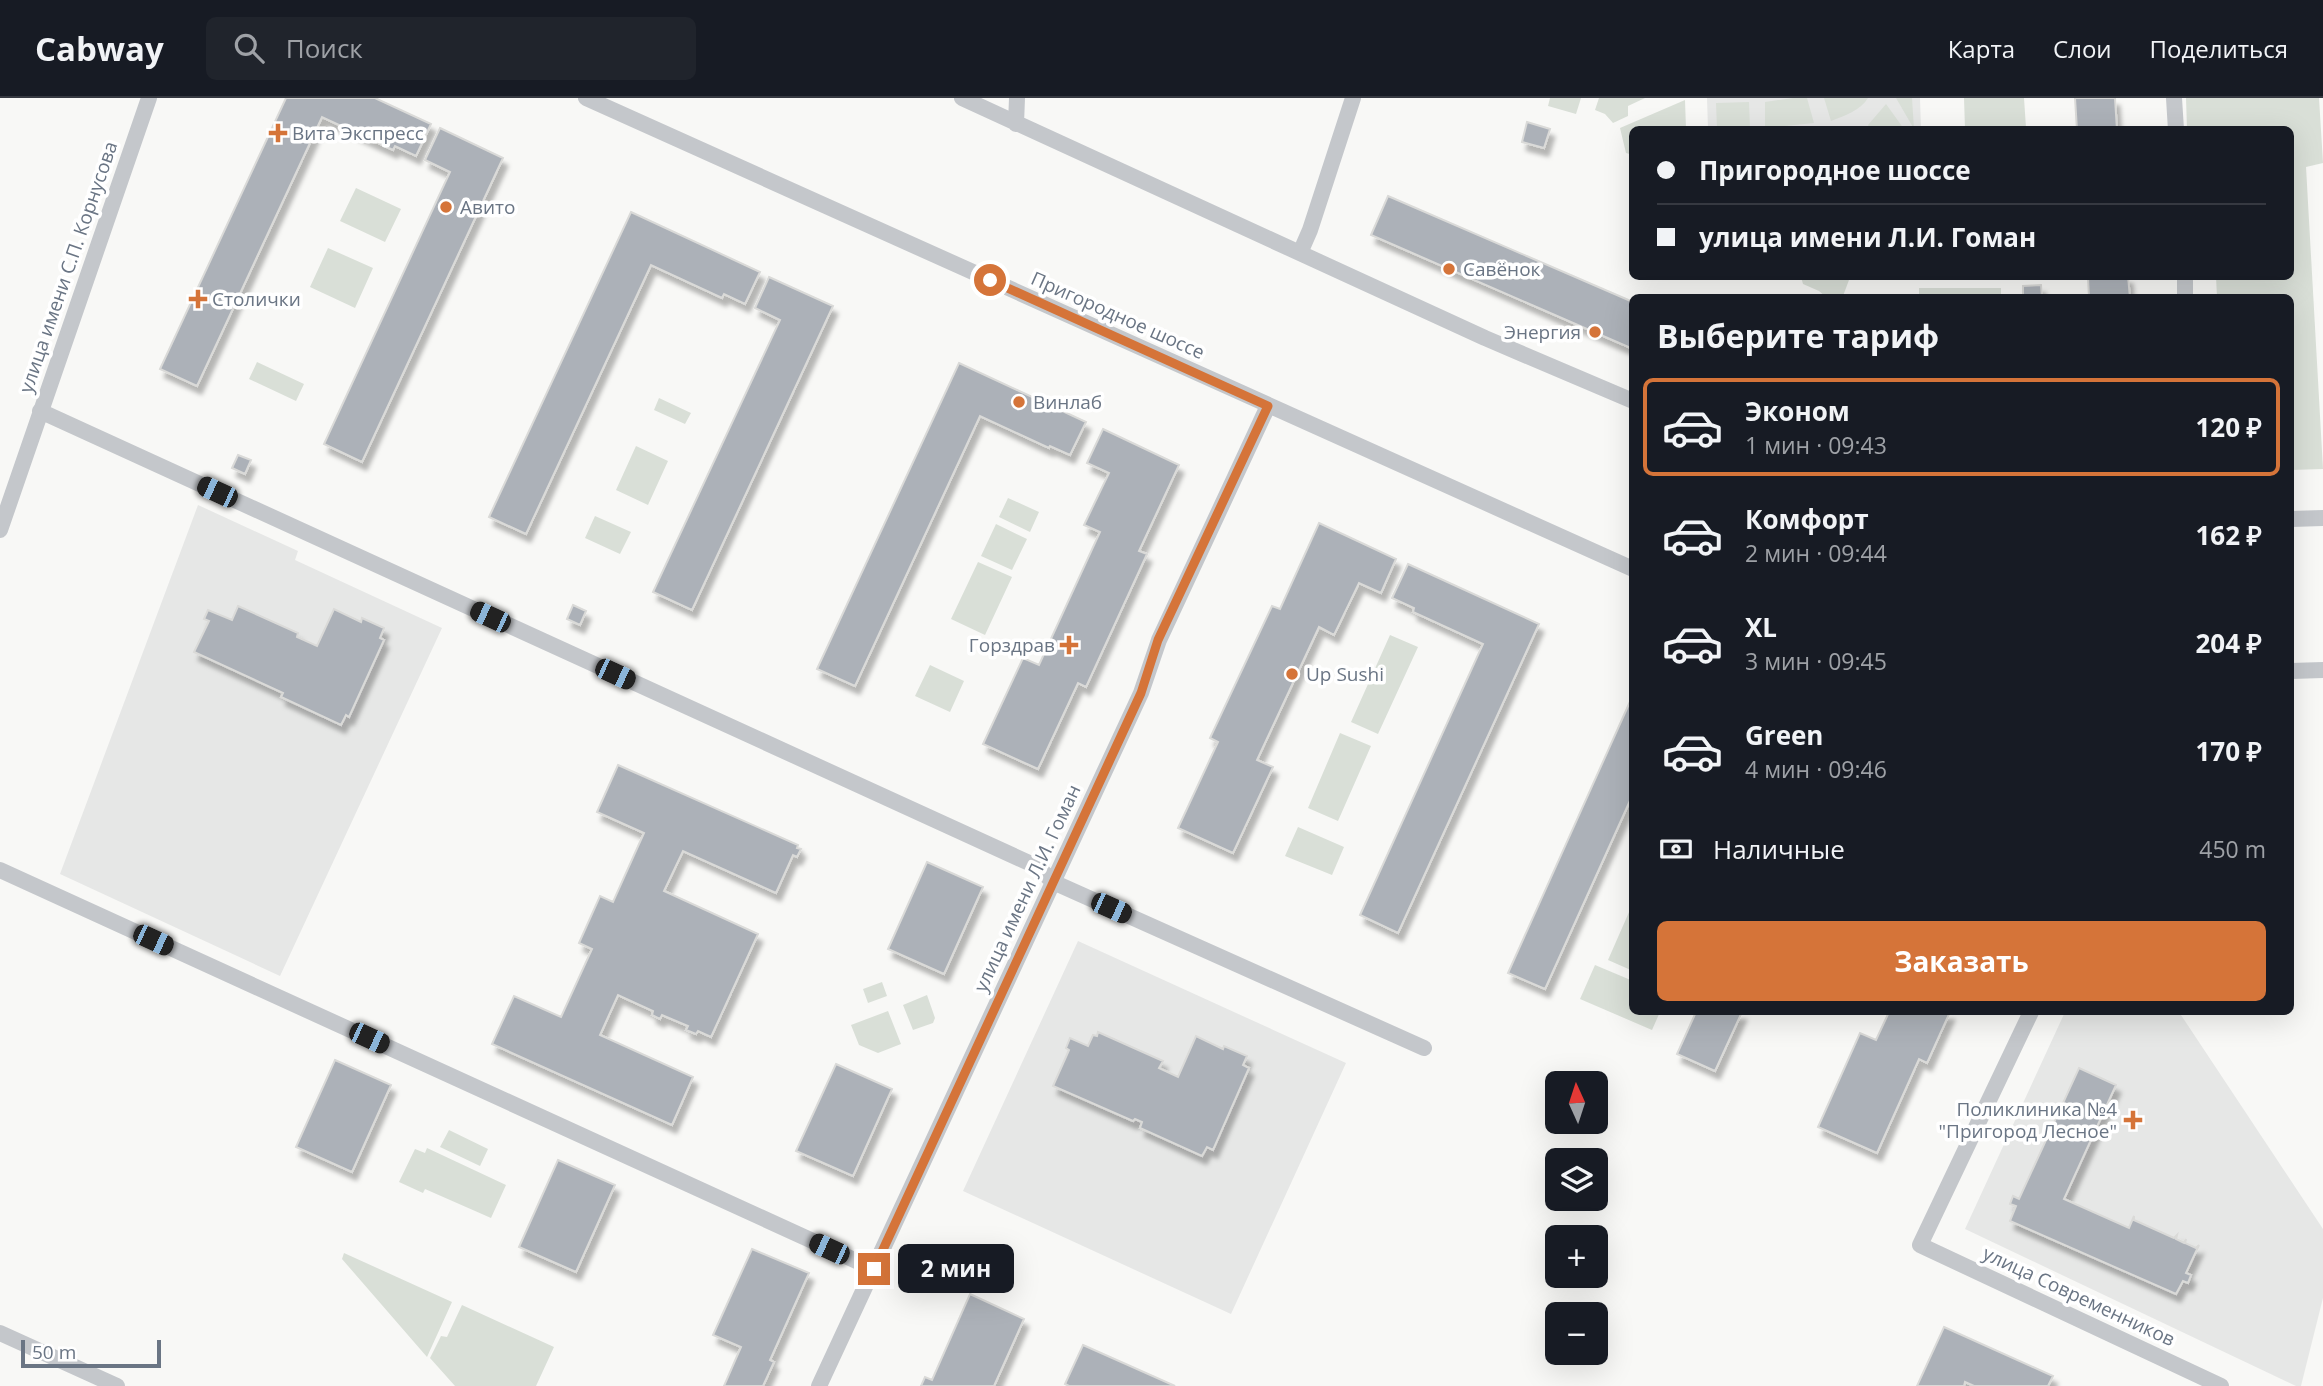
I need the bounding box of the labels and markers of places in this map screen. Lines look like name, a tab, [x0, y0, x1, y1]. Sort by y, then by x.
place label: Вита Экспресс	[292, 120, 424, 146]
marker: Вита Экспресс	[270, 125, 286, 141]
place label: Авито	[460, 194, 515, 220]
marker: Авито	[438, 199, 454, 215]
place label: Савёнок	[1463, 256, 1541, 282]
marker: Савёнок	[1441, 261, 1457, 277]
place label: Столички	[212, 286, 301, 312]
marker: Столички	[190, 291, 206, 307]
place label: Энергия	[1504, 319, 1581, 345]
marker: Энергия	[1587, 324, 1603, 340]
place label: Винлаб	[1033, 389, 1102, 415]
marker: Винлаб	[1011, 394, 1027, 410]
place label: Горздрав	[969, 632, 1055, 658]
marker: Горздрав	[1061, 637, 1077, 653]
place label: Up Sushi	[1306, 661, 1384, 687]
marker: Up Sushi	[1284, 666, 1300, 682]
place label: Поликлиника №4 "Пригород Лесное"	[1939, 1096, 2117, 1144]
marker: Поликлиника №4 "Пригород Лесное"	[2123, 1110, 2143, 1130]

